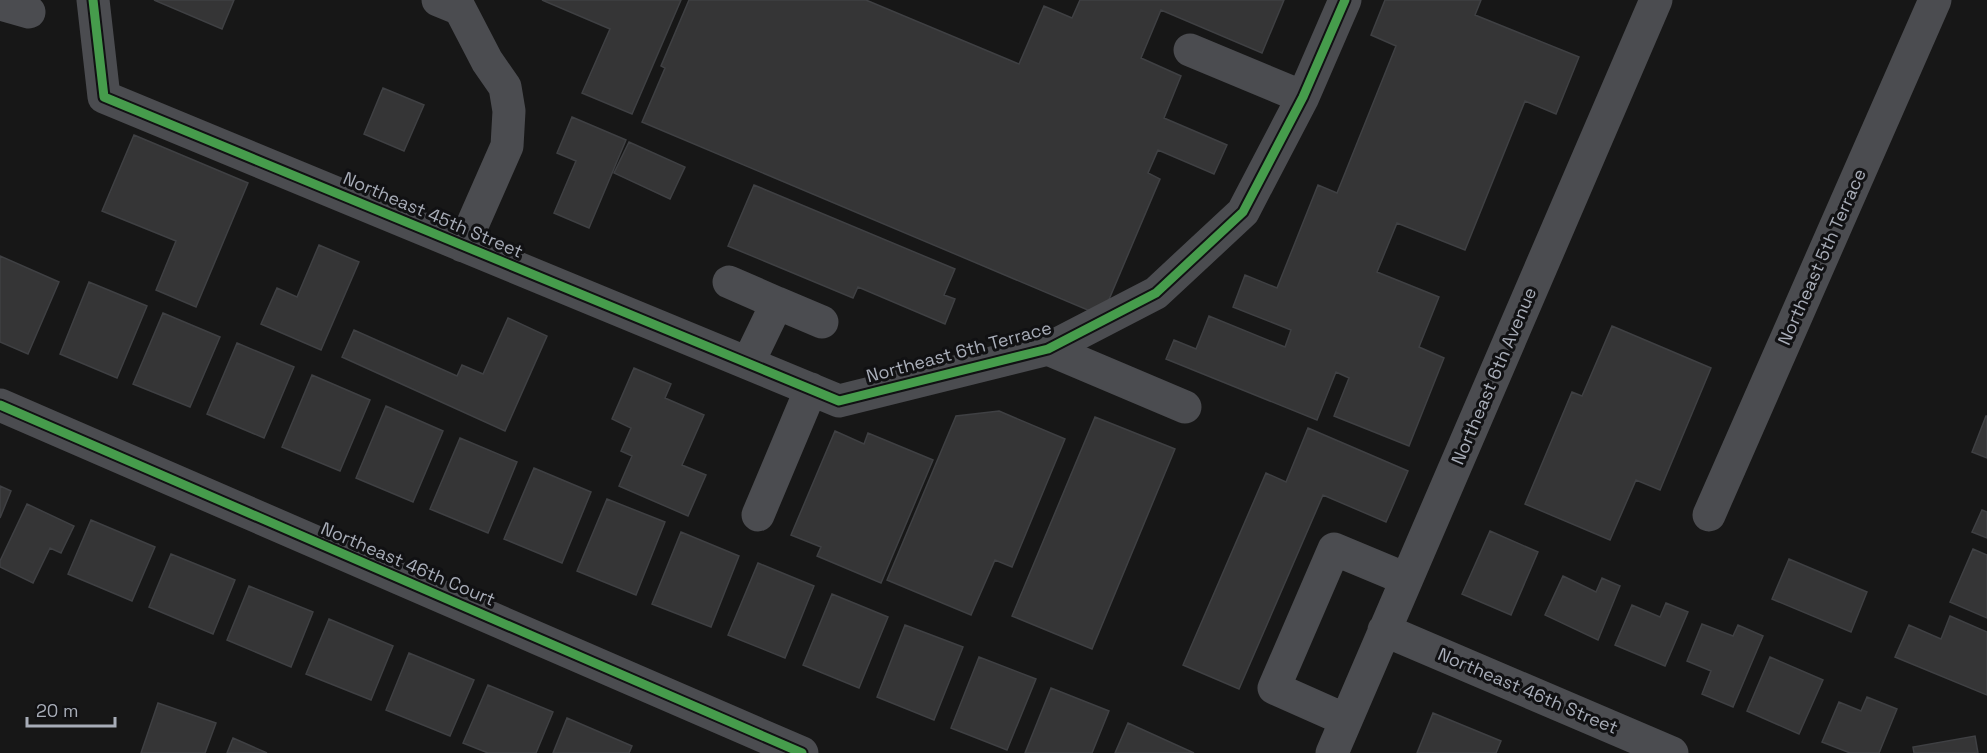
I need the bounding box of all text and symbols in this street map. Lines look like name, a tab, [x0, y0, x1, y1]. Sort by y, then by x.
street label: Northeast 5th Terrace	[1772, 165, 1871, 349]
street label: Northeast 45th Street	[340, 166, 527, 263]
street label: Northeast 6th Avenue	[1446, 284, 1541, 468]
street label: Northeast 6th Terrace	[864, 316, 1054, 387]
street label: Northeast 46th Court	[318, 516, 499, 611]
street label: Northeast 46th Street	[1435, 642, 1622, 739]
scale bar	[27, 690, 116, 728]
text: 20 m	[36, 699, 79, 722]

